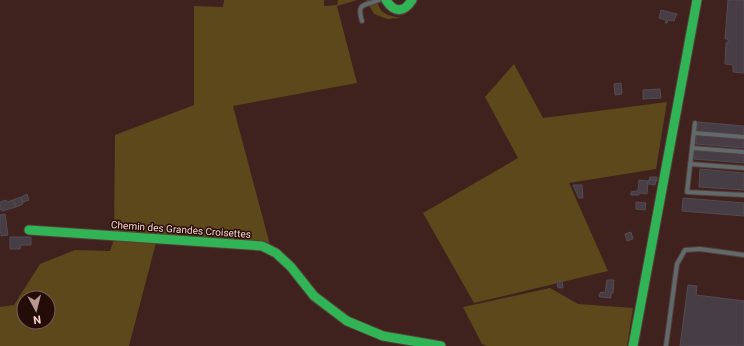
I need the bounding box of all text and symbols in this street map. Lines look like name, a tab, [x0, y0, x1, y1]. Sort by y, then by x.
street label: Chemin des Grandes Croisettes	[111, 219, 251, 240]
north arrow	[16, 290, 56, 330]
text: N	[32, 313, 42, 326]

